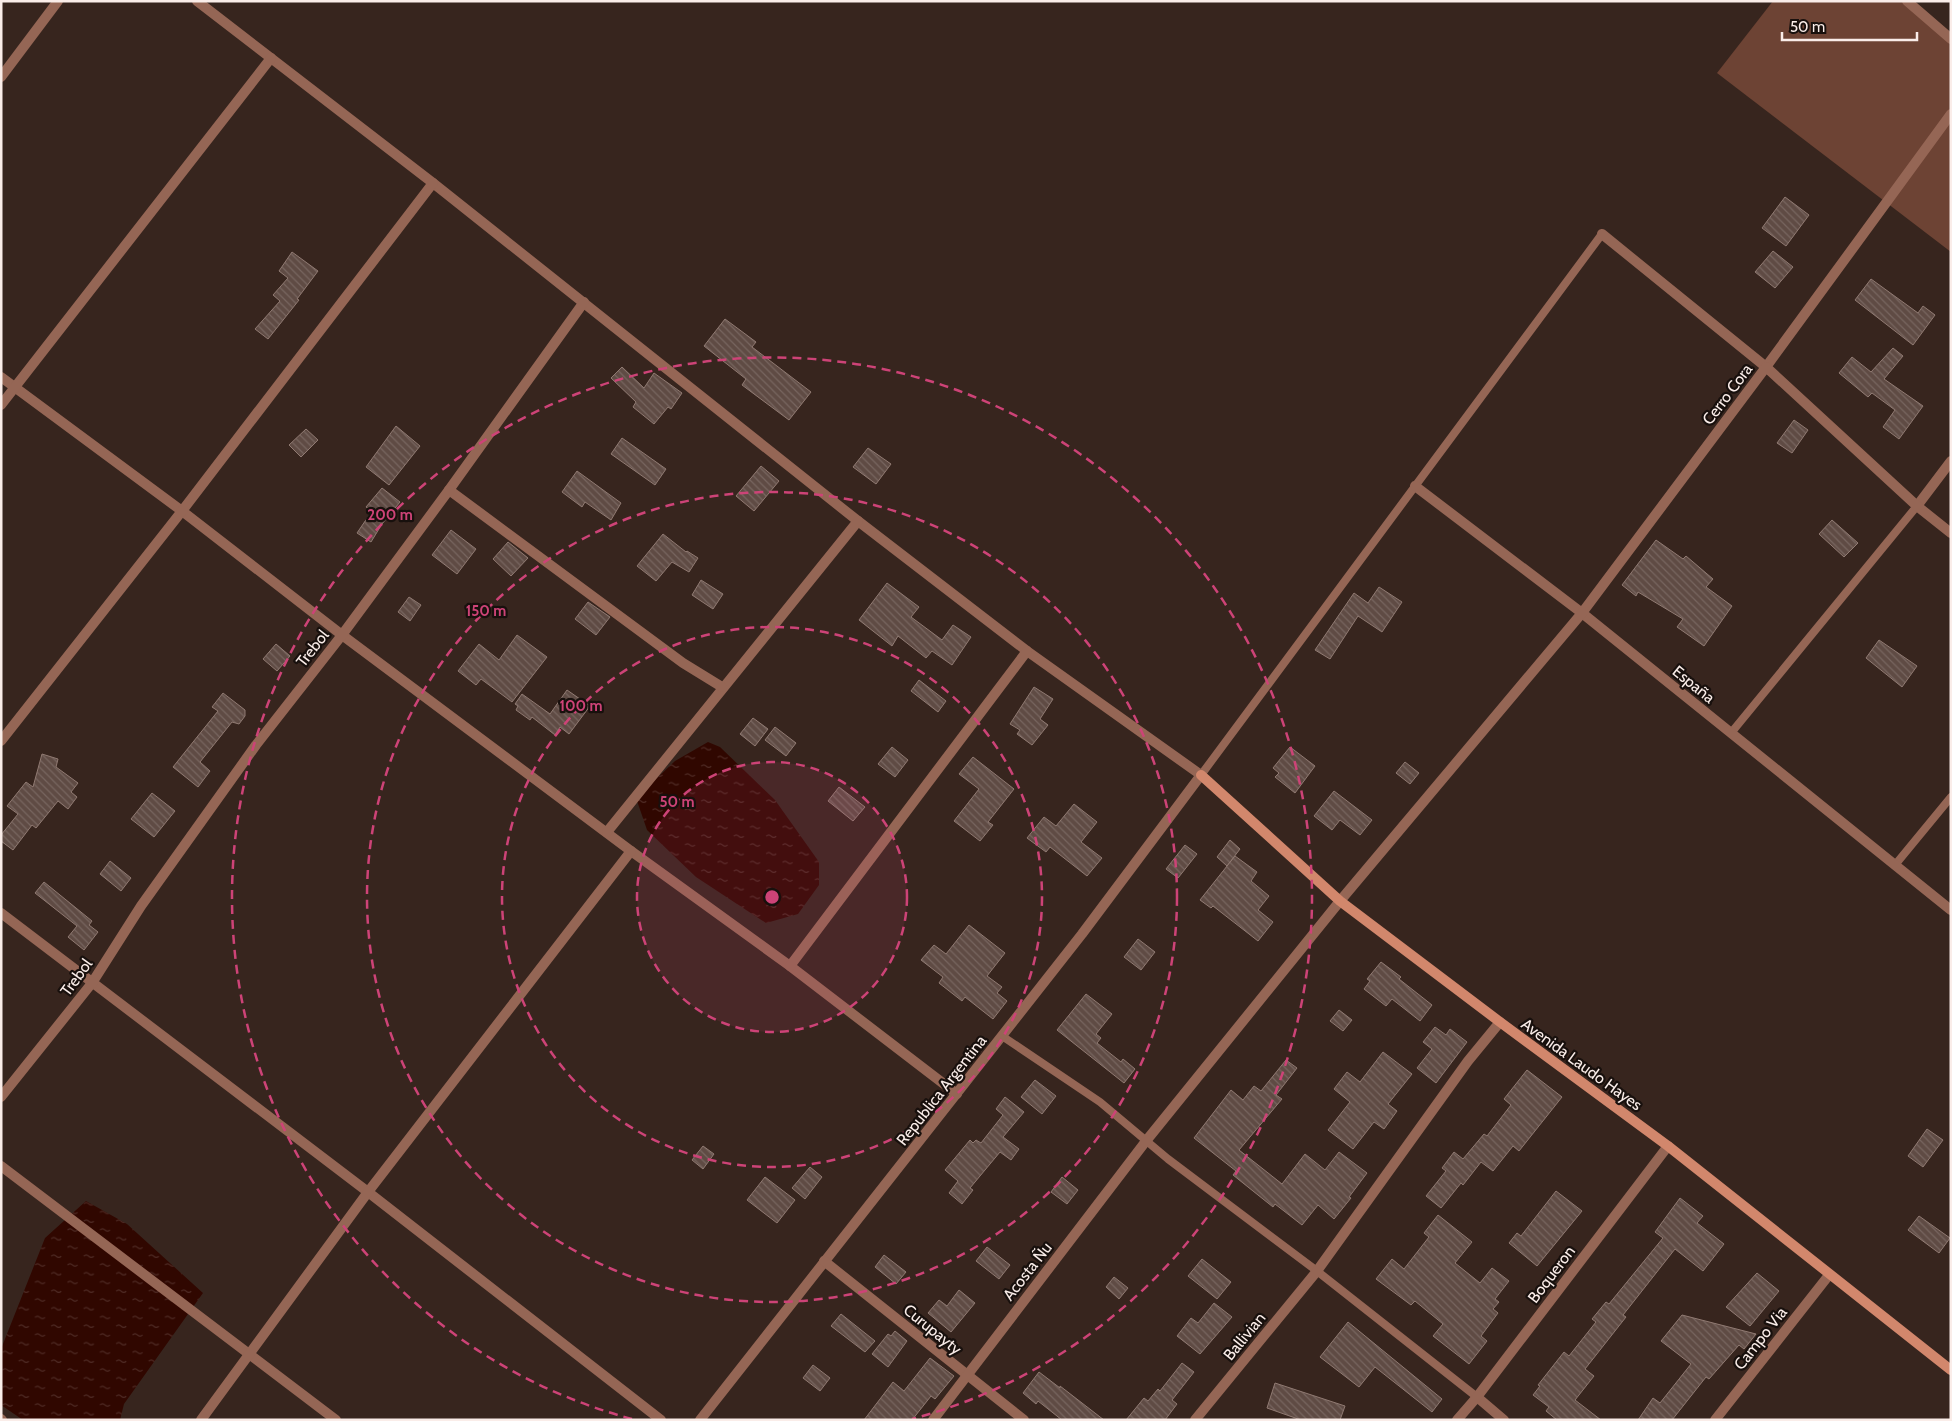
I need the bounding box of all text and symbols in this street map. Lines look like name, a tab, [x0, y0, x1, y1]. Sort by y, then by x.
scale bar	[1782, 10, 1917, 42]
text: 50 m	[1790, 18, 1825, 36]
street label: Cerro Cora	[1698, 360, 1757, 428]
text: 200 m	[367, 506, 413, 524]
text: 150 m	[466, 602, 506, 620]
street label: Trebol	[292, 626, 333, 671]
street label: España	[1669, 662, 1719, 707]
text: 100 m	[559, 697, 603, 715]
text: 50 m	[659, 793, 695, 811]
centre of rings	[763, 888, 781, 906]
street label: Trebol	[56, 955, 96, 1000]
street label: Avenida Laudo Hayes	[1518, 1014, 1646, 1115]
street label: Republica Argentina	[892, 1031, 991, 1149]
street label: Acosta Ñu	[999, 1239, 1056, 1304]
street label: Boqueron	[1524, 1242, 1579, 1307]
street label: Curupayty	[900, 1300, 966, 1359]
street label: Campo Via	[1730, 1303, 1791, 1373]
street label: Ballivian	[1219, 1309, 1269, 1364]

